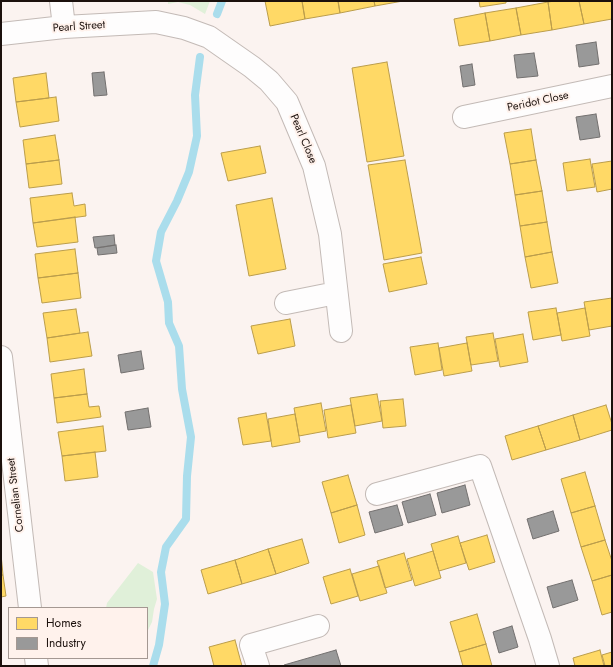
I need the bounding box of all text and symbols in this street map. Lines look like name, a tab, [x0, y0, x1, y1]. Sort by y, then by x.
street label: Pearl Street	[52, 19, 106, 35]
street label: Peridot Close	[506, 89, 570, 115]
street label: Pearl Close	[287, 112, 319, 166]
street label: Cornelian Street	[5, 457, 27, 533]
legend	[8, 607, 148, 659]
text: Homes	[46, 614, 82, 632]
text: Industry	[46, 634, 86, 652]

